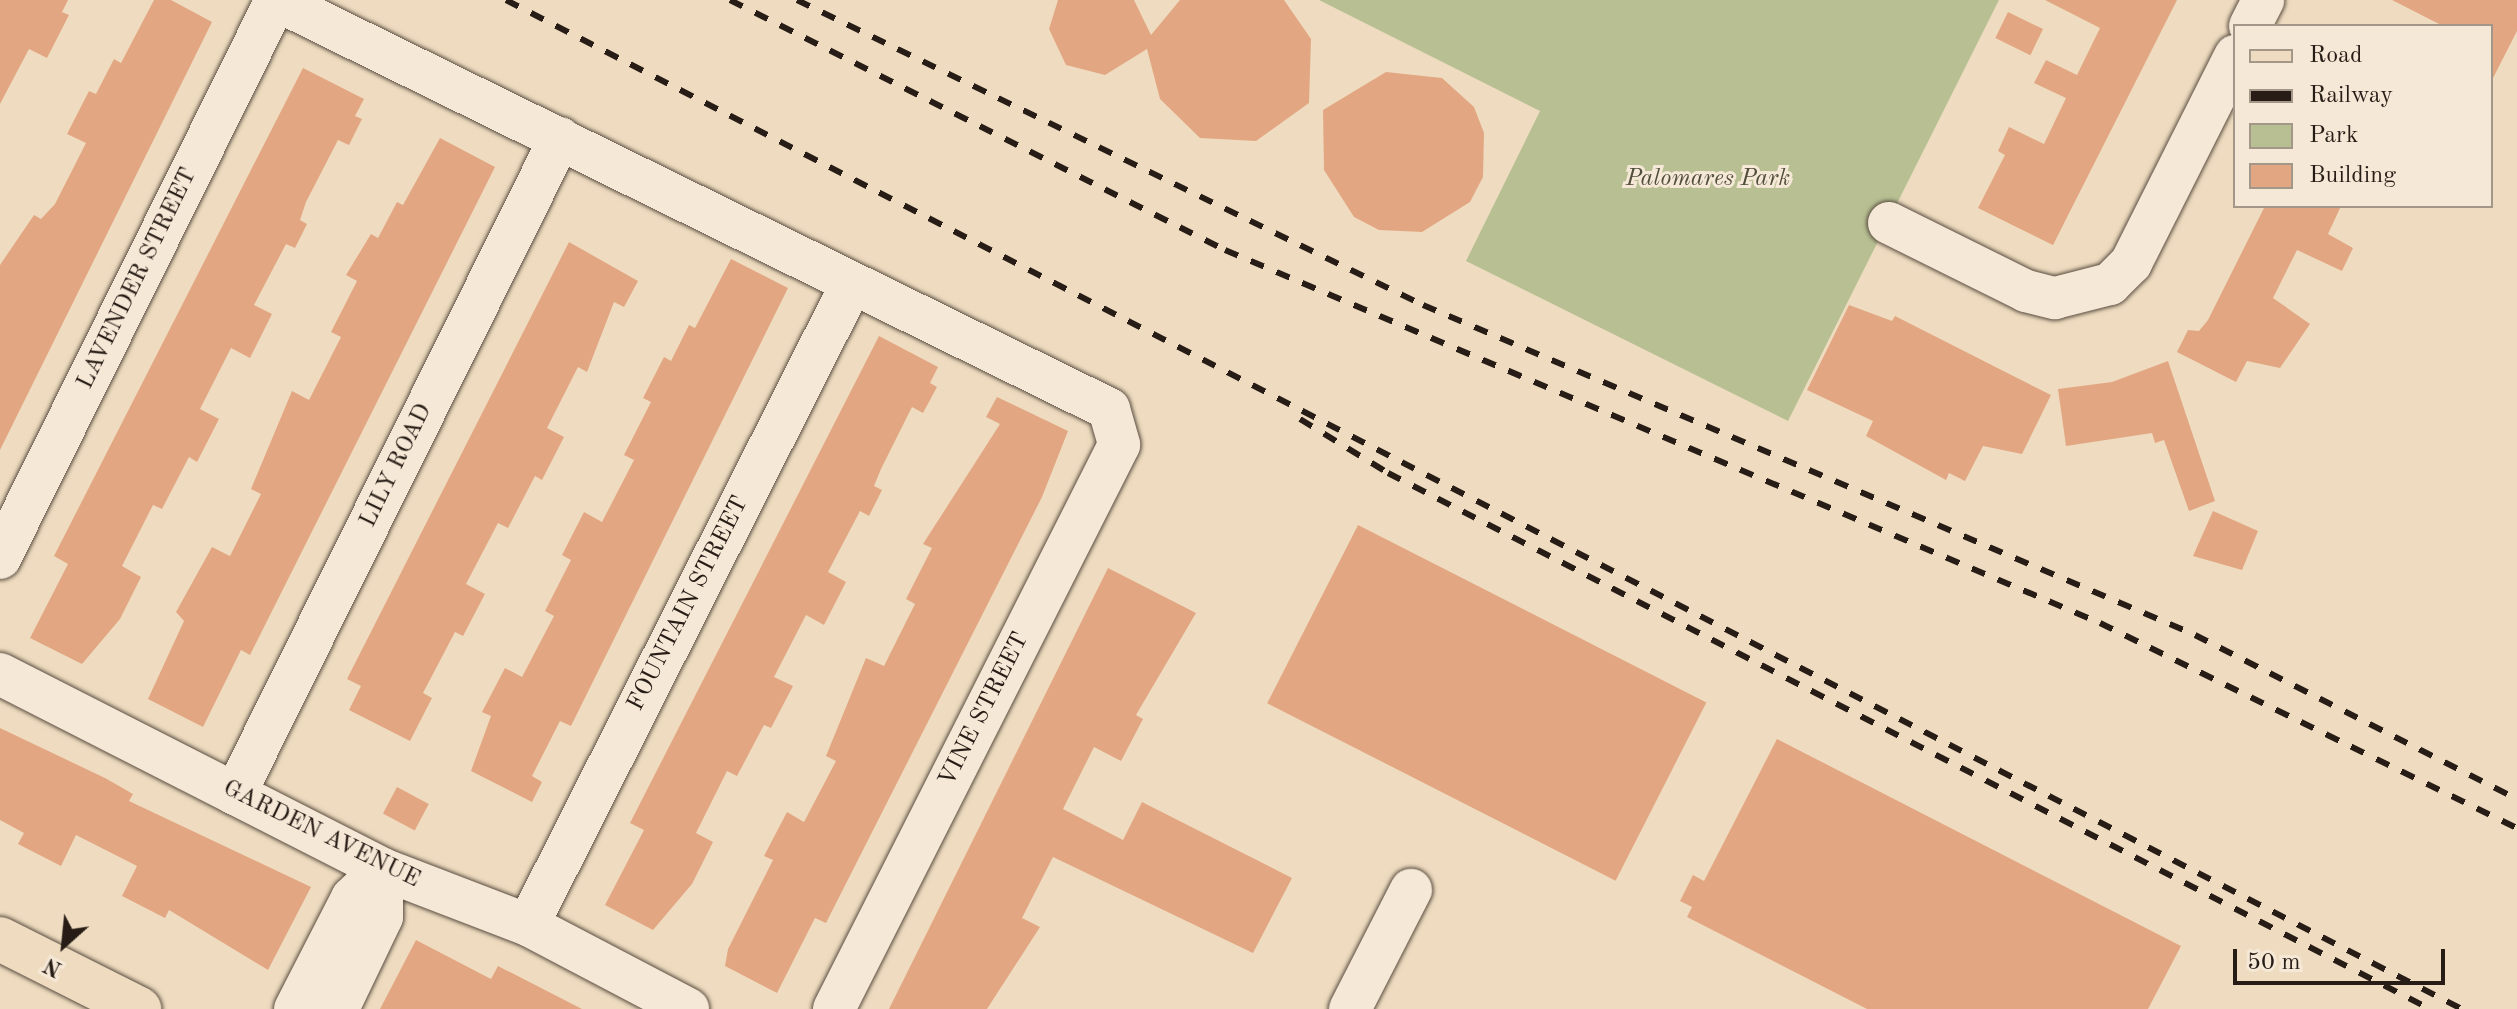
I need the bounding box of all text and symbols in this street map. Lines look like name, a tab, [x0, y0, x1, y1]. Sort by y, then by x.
legend	[2233, 24, 2493, 208]
text: Road	[2309, 44, 2362, 68]
text: Railway	[2309, 84, 2393, 108]
text: Park	[2309, 124, 2358, 148]
street label: LAVENDER STREET	[72, 164, 204, 394]
text: Building	[2309, 164, 2396, 188]
park label: Palomares Park	[1626, 166, 1790, 194]
street label: LILY ROAD	[355, 399, 439, 533]
street label: FOUNTAIN STREET	[622, 492, 756, 716]
street label: VINE STREET	[934, 628, 1036, 792]
street label: GARDEN AVENUE	[218, 775, 424, 895]
north arrow	[24, 905, 104, 985]
scale bar	[2237, 933, 2449, 983]
text: 50 m	[2247, 951, 2301, 975]
text: N	[41, 953, 66, 980]

